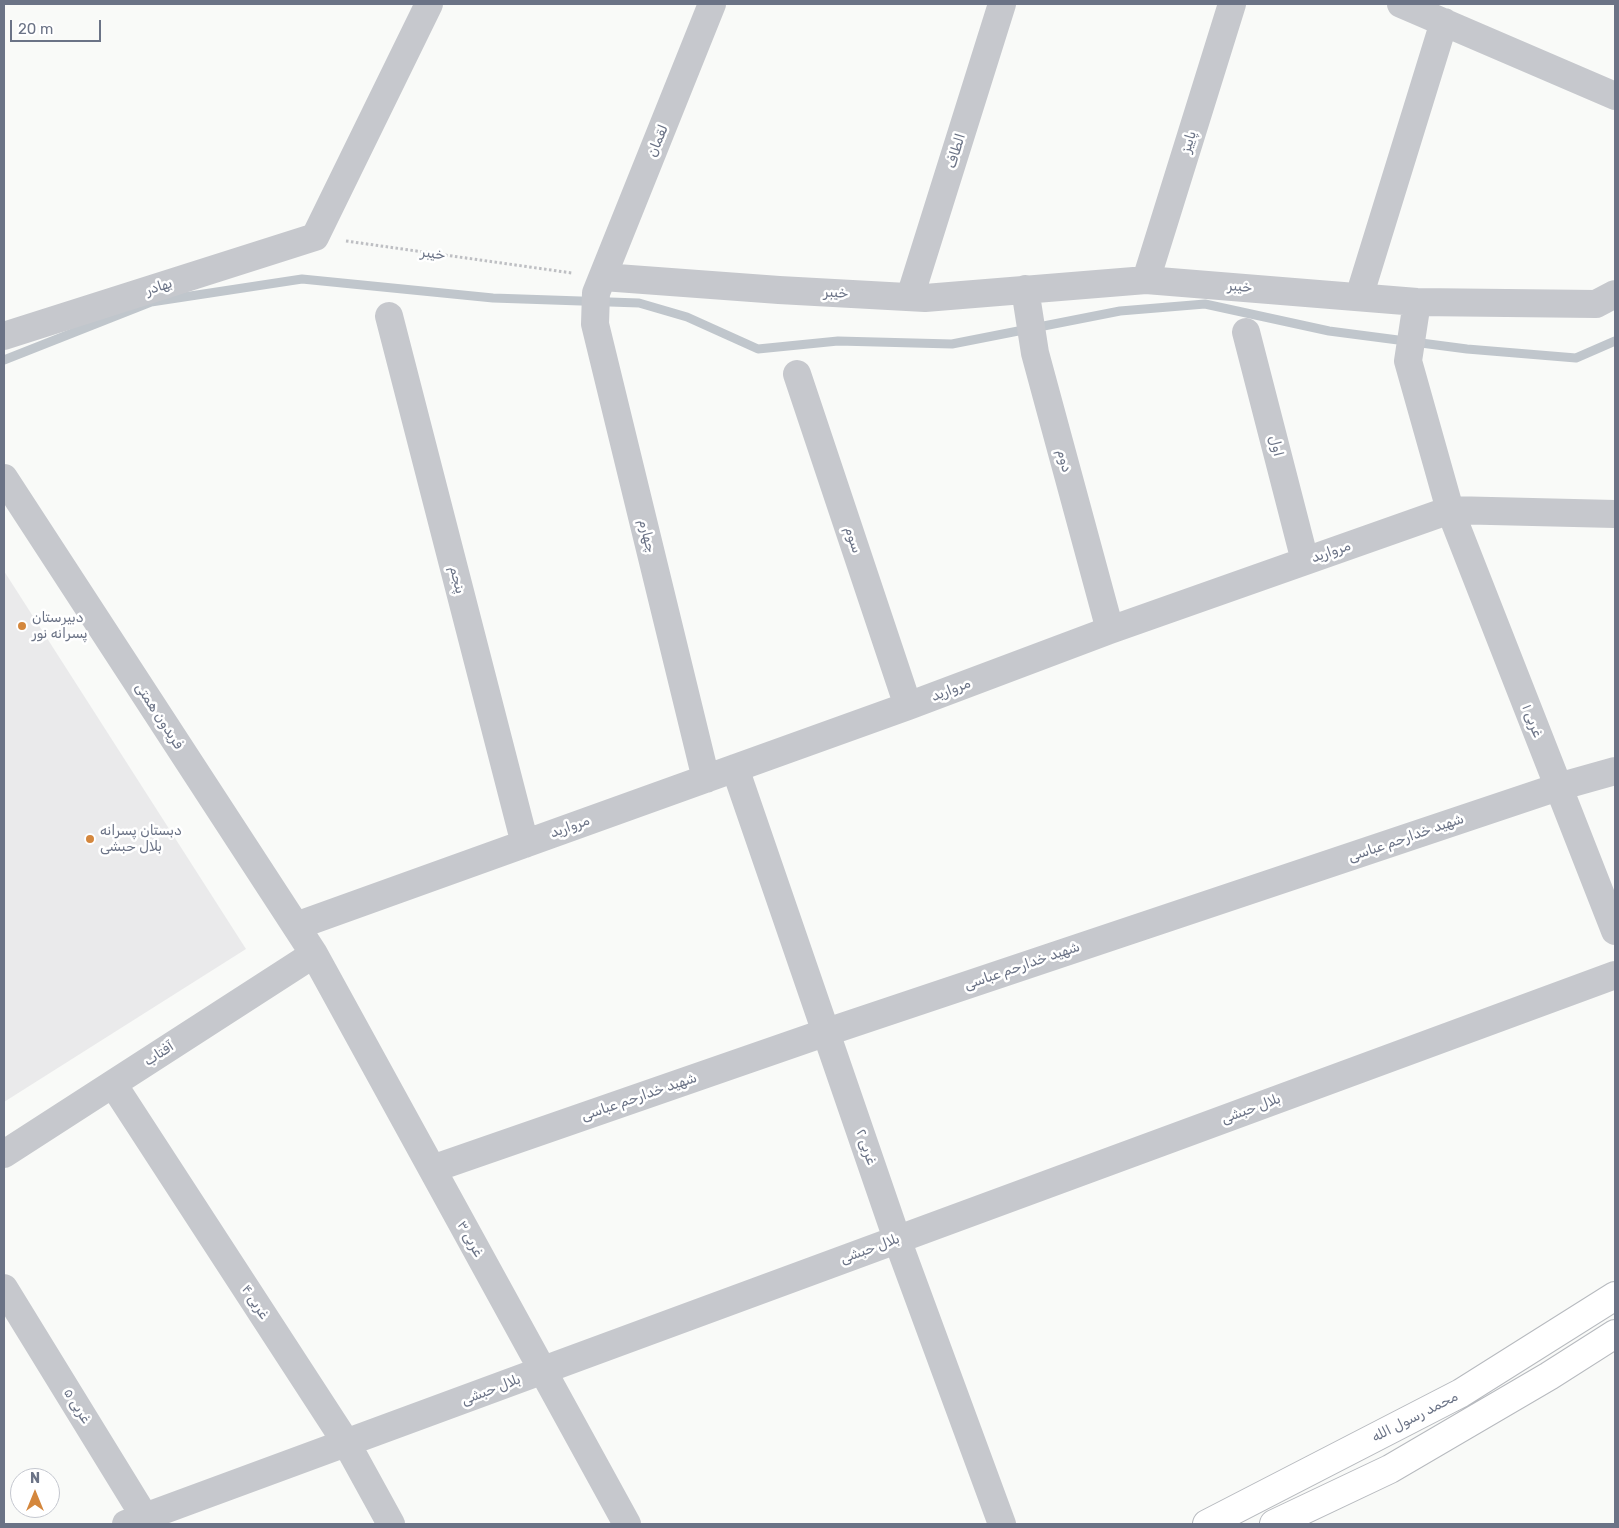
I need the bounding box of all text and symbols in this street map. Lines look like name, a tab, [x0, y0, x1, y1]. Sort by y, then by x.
scale bar	[12, 10, 104, 42]
text: 20 m	[18, 20, 53, 38]
street label: لقمان	[644, 122, 672, 160]
street label: پاییز	[1178, 129, 1200, 155]
street label: الطاف	[943, 132, 969, 170]
street label: خیبر	[420, 244, 446, 264]
street label: بهادر	[144, 275, 174, 299]
street label: خیبر	[1227, 278, 1253, 296]
street label: خیبر	[823, 284, 849, 302]
street label: اول	[1265, 434, 1287, 458]
street label: دوم	[1053, 448, 1075, 474]
street label: چهارم	[635, 518, 659, 554]
street label: سوم	[841, 525, 865, 555]
street label: مروارید	[1309, 537, 1353, 567]
street label: پنجم	[445, 565, 469, 595]
place label: دبیرستان پسرانه نور	[32, 610, 88, 642]
marker: دبیرستان پسرانه نور	[16, 620, 28, 632]
street label: مروارید	[929, 675, 973, 705]
street label: فریدون همتی	[131, 680, 187, 752]
street label: ۱ غربی	[1518, 702, 1546, 740]
street label: شهید خدارحم عباسی	[1346, 810, 1466, 866]
street label: مروارید	[548, 812, 592, 842]
place label: دبستان پسرانه بلال حبشی	[100, 823, 182, 856]
marker: دبستان پسرانه بلال حبشی	[84, 833, 96, 845]
street label: شهید خدارحم عباسی	[962, 938, 1082, 994]
street label: آفتاب	[141, 1038, 177, 1070]
street label: شهید خدارحم عباسی	[579, 1069, 699, 1125]
street label: بلال حبشی	[1219, 1091, 1283, 1127]
street label: ۲ غربی	[852, 1127, 880, 1167]
street label: ۳ غربی	[453, 1218, 487, 1260]
street label: بلال حبشی	[838, 1231, 902, 1267]
street label: ۴ غربی	[238, 1282, 272, 1322]
street label: بلال حبشی	[459, 1371, 523, 1409]
street label: ۵ غربی	[60, 1385, 94, 1427]
street label: محمد رسول الله	[1369, 1388, 1461, 1446]
north arrow	[10, 1468, 60, 1518]
text: N	[30, 1470, 40, 1487]

